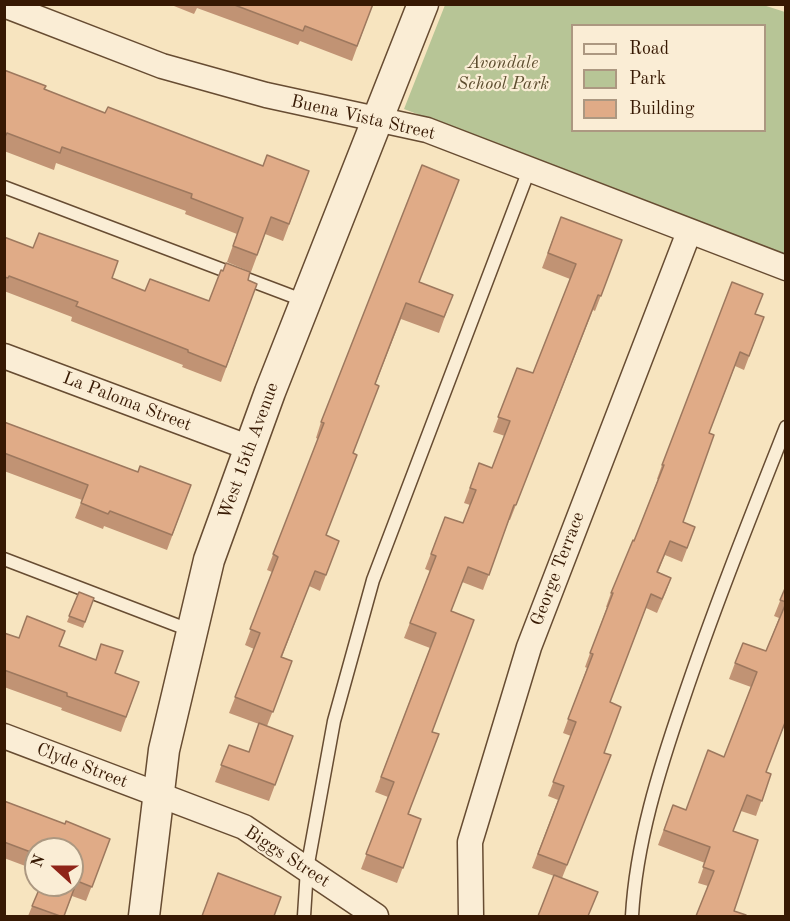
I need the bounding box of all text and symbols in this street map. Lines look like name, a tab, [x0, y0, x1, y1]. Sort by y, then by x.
legend	[571, 24, 766, 132]
text: Road	[629, 40, 669, 58]
park label: Avondale School Park	[457, 52, 549, 94]
text: Park	[629, 70, 666, 88]
street label: Buena Vista Street	[289, 91, 437, 145]
text: Building	[629, 100, 694, 118]
street label: La Paloma Street	[60, 368, 194, 436]
street label: West 15th Avenue	[214, 380, 284, 522]
street label: George Terrace	[526, 509, 590, 629]
street label: Clyde Street	[33, 739, 131, 793]
street label: Biggs Street	[240, 821, 334, 893]
north arrow	[24, 837, 84, 897]
text: N	[29, 853, 49, 870]

